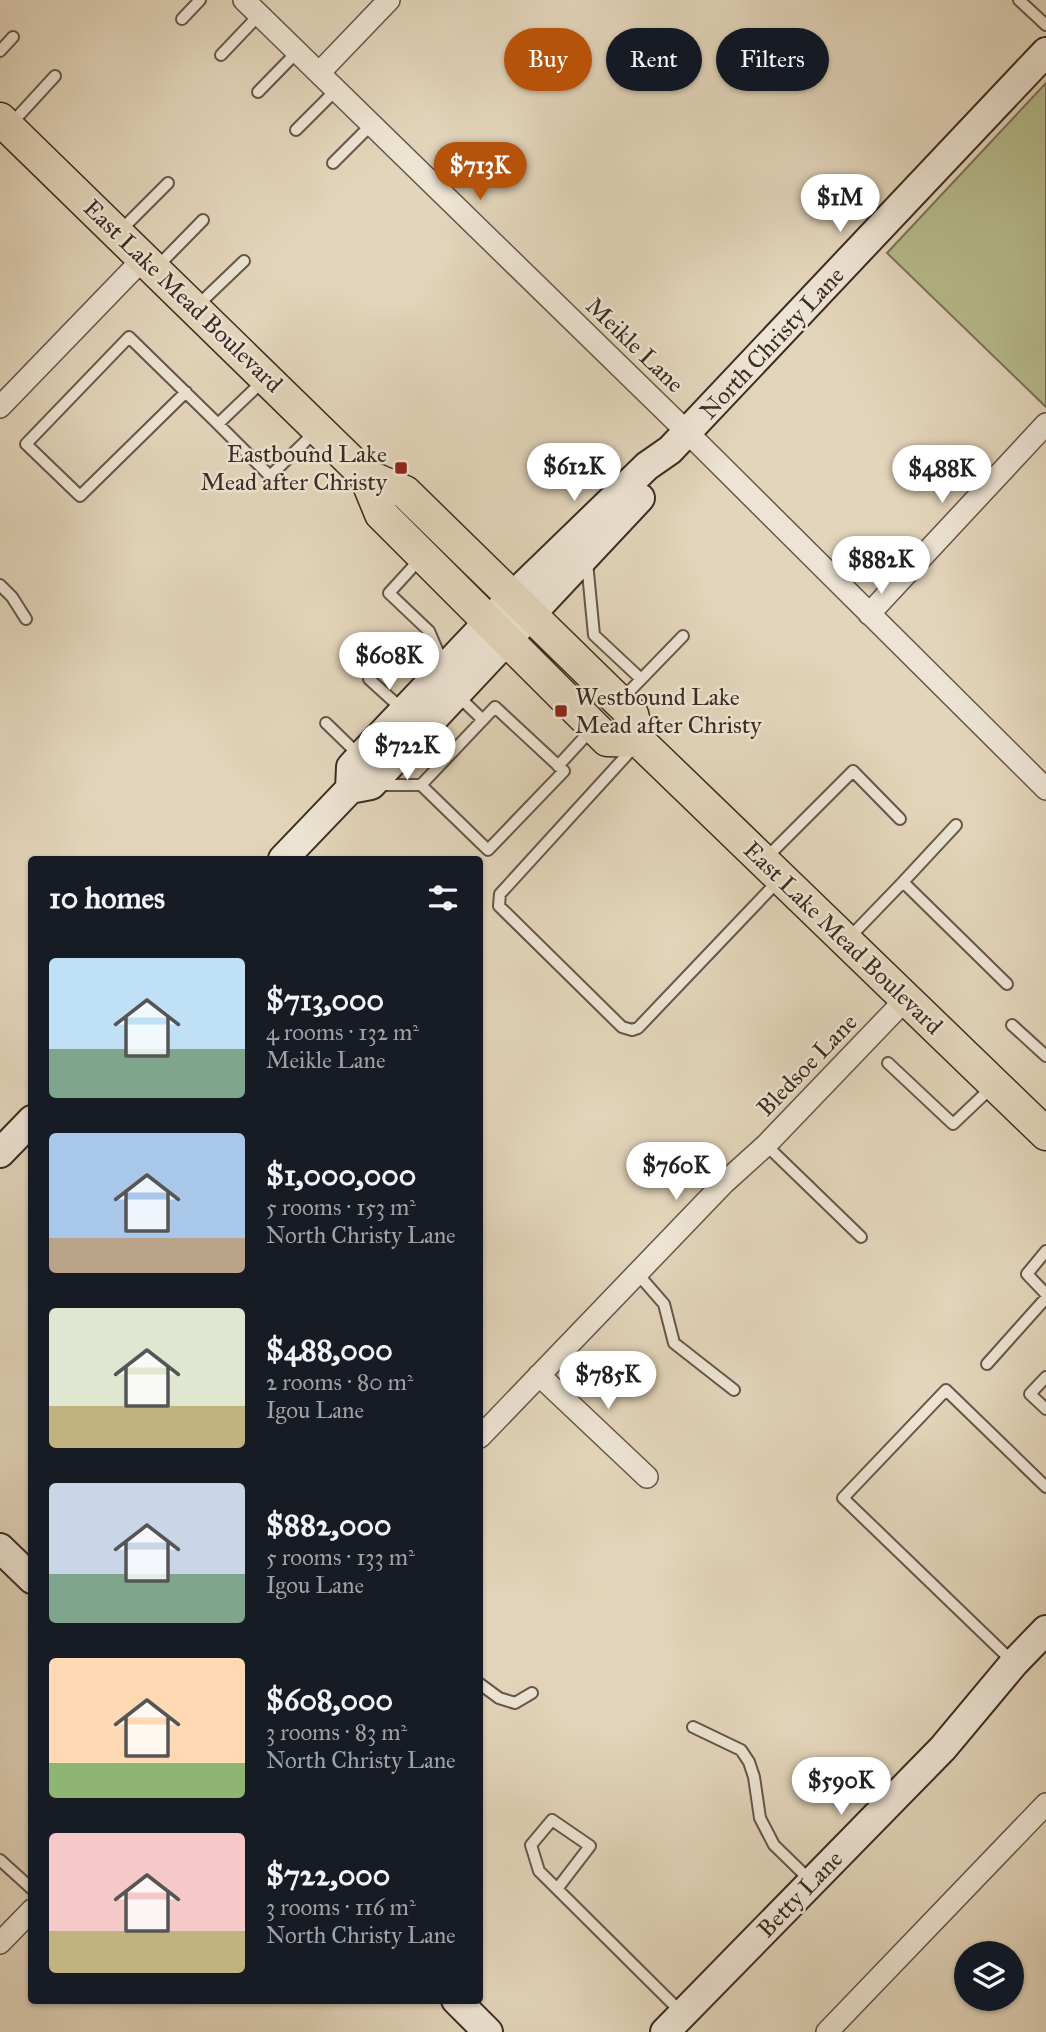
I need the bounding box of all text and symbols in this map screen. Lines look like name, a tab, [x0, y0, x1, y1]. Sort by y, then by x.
chip: Buy	[504, 28, 592, 91]
chip: Rent	[606, 28, 702, 91]
chip: Filters	[716, 28, 829, 91]
pin: $713K	[431, 142, 529, 202]
text: $713K	[450, 151, 510, 179]
pin: $1M	[806, 174, 874, 234]
text: $1M	[817, 183, 863, 211]
street label: East Lake Mead Boulevard	[77, 193, 289, 399]
street label: North Christy Lane	[694, 260, 850, 426]
street label: Meikle Lane	[580, 291, 690, 399]
place label: Eastbound Lake Mead after Christy	[200, 439, 388, 497]
pin: $612K	[525, 444, 623, 503]
pin: $488K	[893, 446, 991, 505]
text: $612K	[543, 452, 605, 480]
text: $488K	[908, 454, 976, 482]
marker: Eastbound Lake Mead after Christy	[393, 460, 409, 476]
pin: $882K	[832, 536, 930, 596]
text: $882K	[848, 545, 914, 573]
pin: $608K	[340, 632, 438, 692]
text: $608K	[355, 641, 423, 669]
place label: Westbound Lake Mead after Christy	[575, 682, 762, 740]
marker: Westbound Lake Mead after Christy	[553, 703, 569, 719]
pin: $722K	[358, 722, 456, 782]
text: $722K	[374, 731, 440, 759]
street label: East Lake Mead Boulevard	[737, 835, 949, 1041]
icon: filters	[424, 879, 462, 917]
text: 10 homes	[49, 880, 165, 916]
text: $713,000	[266, 982, 384, 1018]
icon: home	[105, 986, 189, 1070]
street label: Bledsoe Lane	[751, 1007, 863, 1123]
text: 4 rooms · 132 m²	[266, 1018, 419, 1046]
text: Meikle Lane	[266, 1046, 385, 1074]
pin: $760K	[627, 1142, 725, 1202]
text: $760K	[642, 1151, 710, 1179]
text: $1,000,000	[266, 1157, 416, 1193]
icon: home	[105, 1161, 189, 1245]
text: 5 rooms · 153 m²	[266, 1193, 416, 1221]
text: North Christy Lane	[266, 1221, 456, 1249]
text: $488,000	[266, 1332, 393, 1368]
icon: home	[105, 1336, 189, 1420]
pin: $785K	[559, 1352, 657, 1411]
text: $785K	[575, 1360, 641, 1388]
text: 2 rooms · 80 m²	[266, 1368, 413, 1396]
text: Igou Lane	[266, 1396, 364, 1424]
text: $882,000	[266, 1507, 391, 1543]
icon: home	[105, 1511, 189, 1595]
text: 5 rooms · 133 m²	[266, 1543, 415, 1571]
text: Igou Lane	[266, 1571, 364, 1599]
text: $608,000	[266, 1682, 393, 1718]
icon: home	[105, 1686, 189, 1770]
text: 3 rooms · 83 m²	[266, 1718, 407, 1746]
text: North Christy Lane	[266, 1746, 456, 1774]
pin: $590K	[792, 1758, 890, 1817]
text: $590K	[808, 1766, 874, 1794]
street label: Betty Lane	[751, 1844, 849, 1944]
text: $722,000	[266, 1857, 390, 1893]
icon: home	[105, 1861, 189, 1945]
text: 3 rooms · 116 m²	[266, 1893, 416, 1921]
text: North Christy Lane	[266, 1921, 456, 1949]
map controls	[954, 1941, 1024, 2011]
button: layers	[954, 1941, 1024, 2011]

